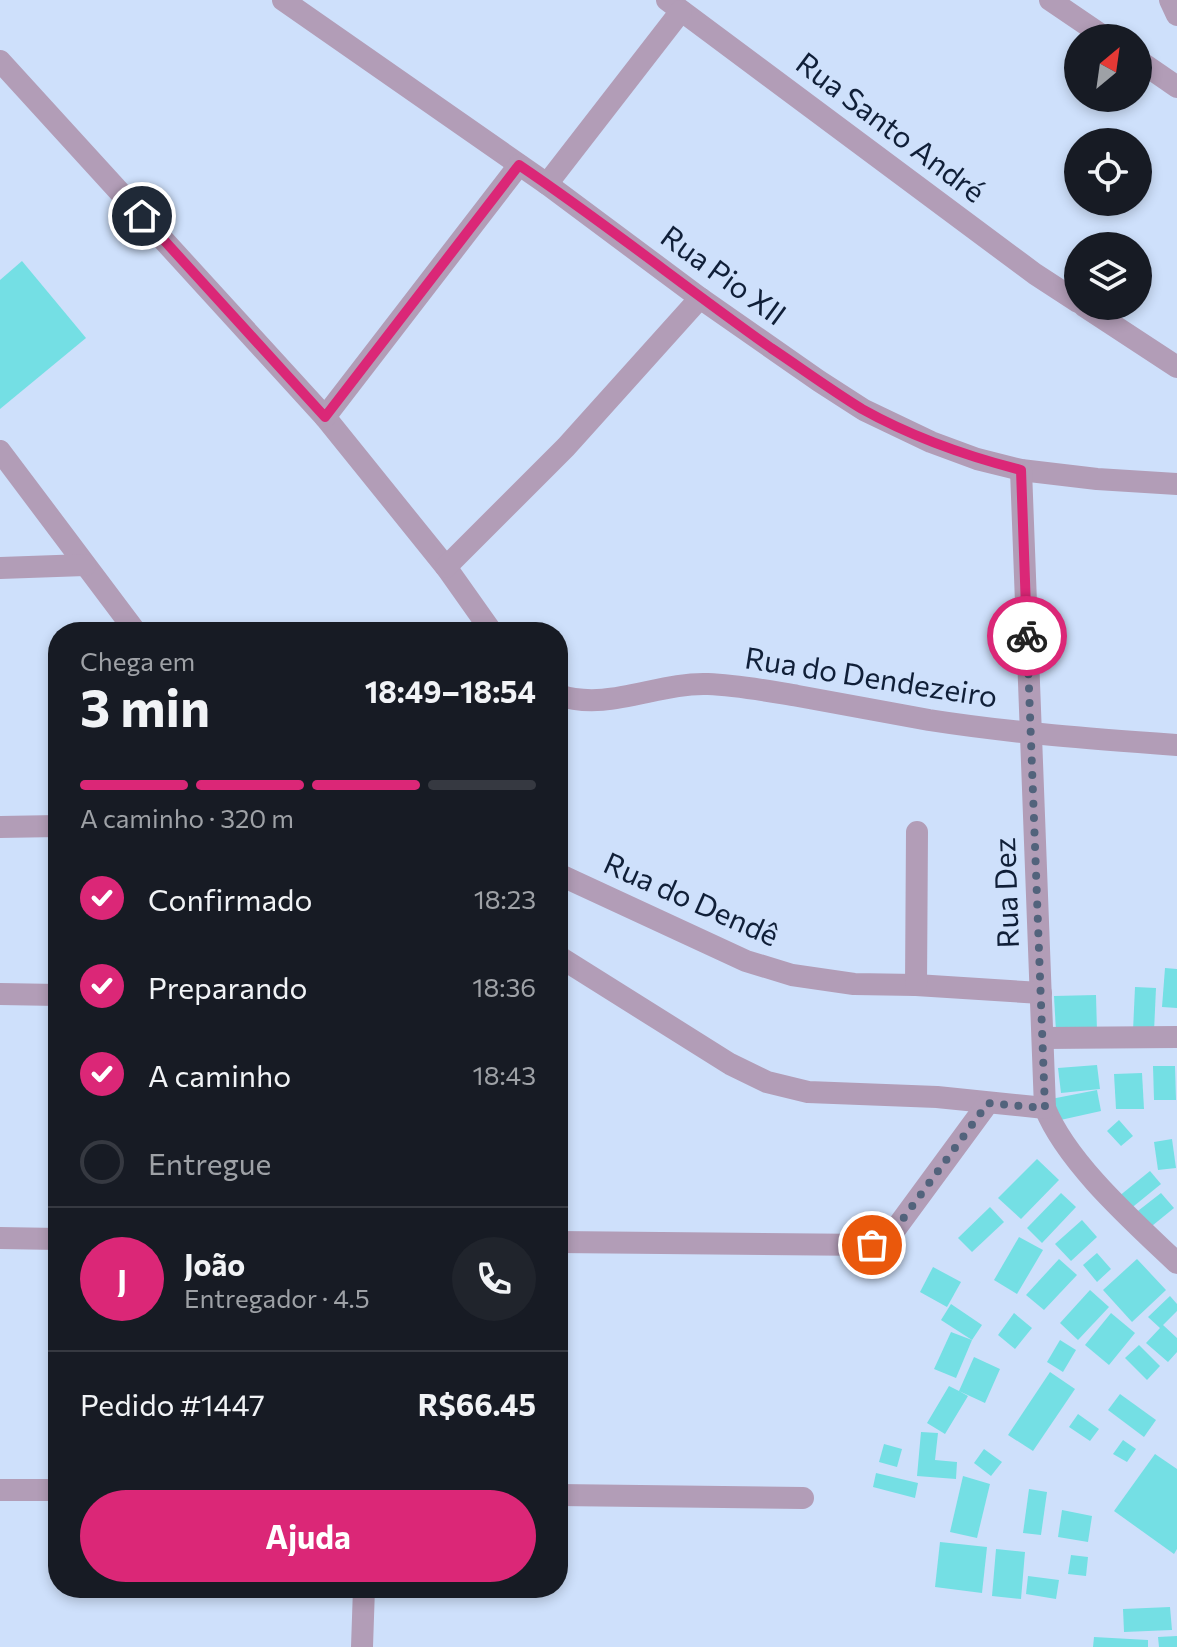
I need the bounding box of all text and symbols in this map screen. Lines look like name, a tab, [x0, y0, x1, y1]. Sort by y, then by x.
north arrow	[1064, 24, 1152, 112]
map controls	[1064, 24, 1152, 320]
street label: Rua Santo André	[790, 43, 993, 209]
button: locate	[1064, 128, 1152, 216]
pin	[108, 182, 176, 250]
icon: home	[120, 194, 164, 238]
street label: Rua Pio XII	[655, 216, 794, 332]
button: layers	[1064, 232, 1152, 320]
courier	[987, 596, 1067, 676]
icon: bike	[1005, 614, 1049, 658]
street label: Rua do Dendezeiro	[742, 637, 1000, 714]
text: Chega em	[80, 645, 195, 676]
text: 18:49–18:54	[365, 672, 536, 709]
text: 3 min	[80, 674, 210, 738]
text: A caminho · 320 m	[80, 802, 294, 833]
street label: Rua Dez	[984, 837, 1025, 949]
street label: Rua do Dendê	[599, 843, 785, 953]
icon: check	[80, 876, 124, 920]
text: Confirmado	[148, 880, 312, 917]
text: 18:23	[474, 883, 536, 914]
icon: check	[80, 964, 124, 1008]
text: Preparando	[148, 968, 307, 1005]
text: 18:36	[472, 971, 536, 1002]
icon: check	[80, 1052, 124, 1096]
text: A caminho	[148, 1056, 291, 1093]
text: 18:43	[473, 1059, 536, 1090]
text: Entregue	[148, 1144, 271, 1181]
pin	[838, 1211, 906, 1279]
icon: bag	[850, 1223, 894, 1267]
button: phone	[452, 1237, 536, 1321]
text: João	[184, 1245, 245, 1282]
text: J	[117, 1261, 127, 1298]
text: Entregador · 4.5	[184, 1282, 370, 1313]
text: Pedido #1447	[80, 1385, 265, 1422]
text: R$66.45	[418, 1385, 536, 1422]
button: Ajuda	[80, 1490, 536, 1582]

